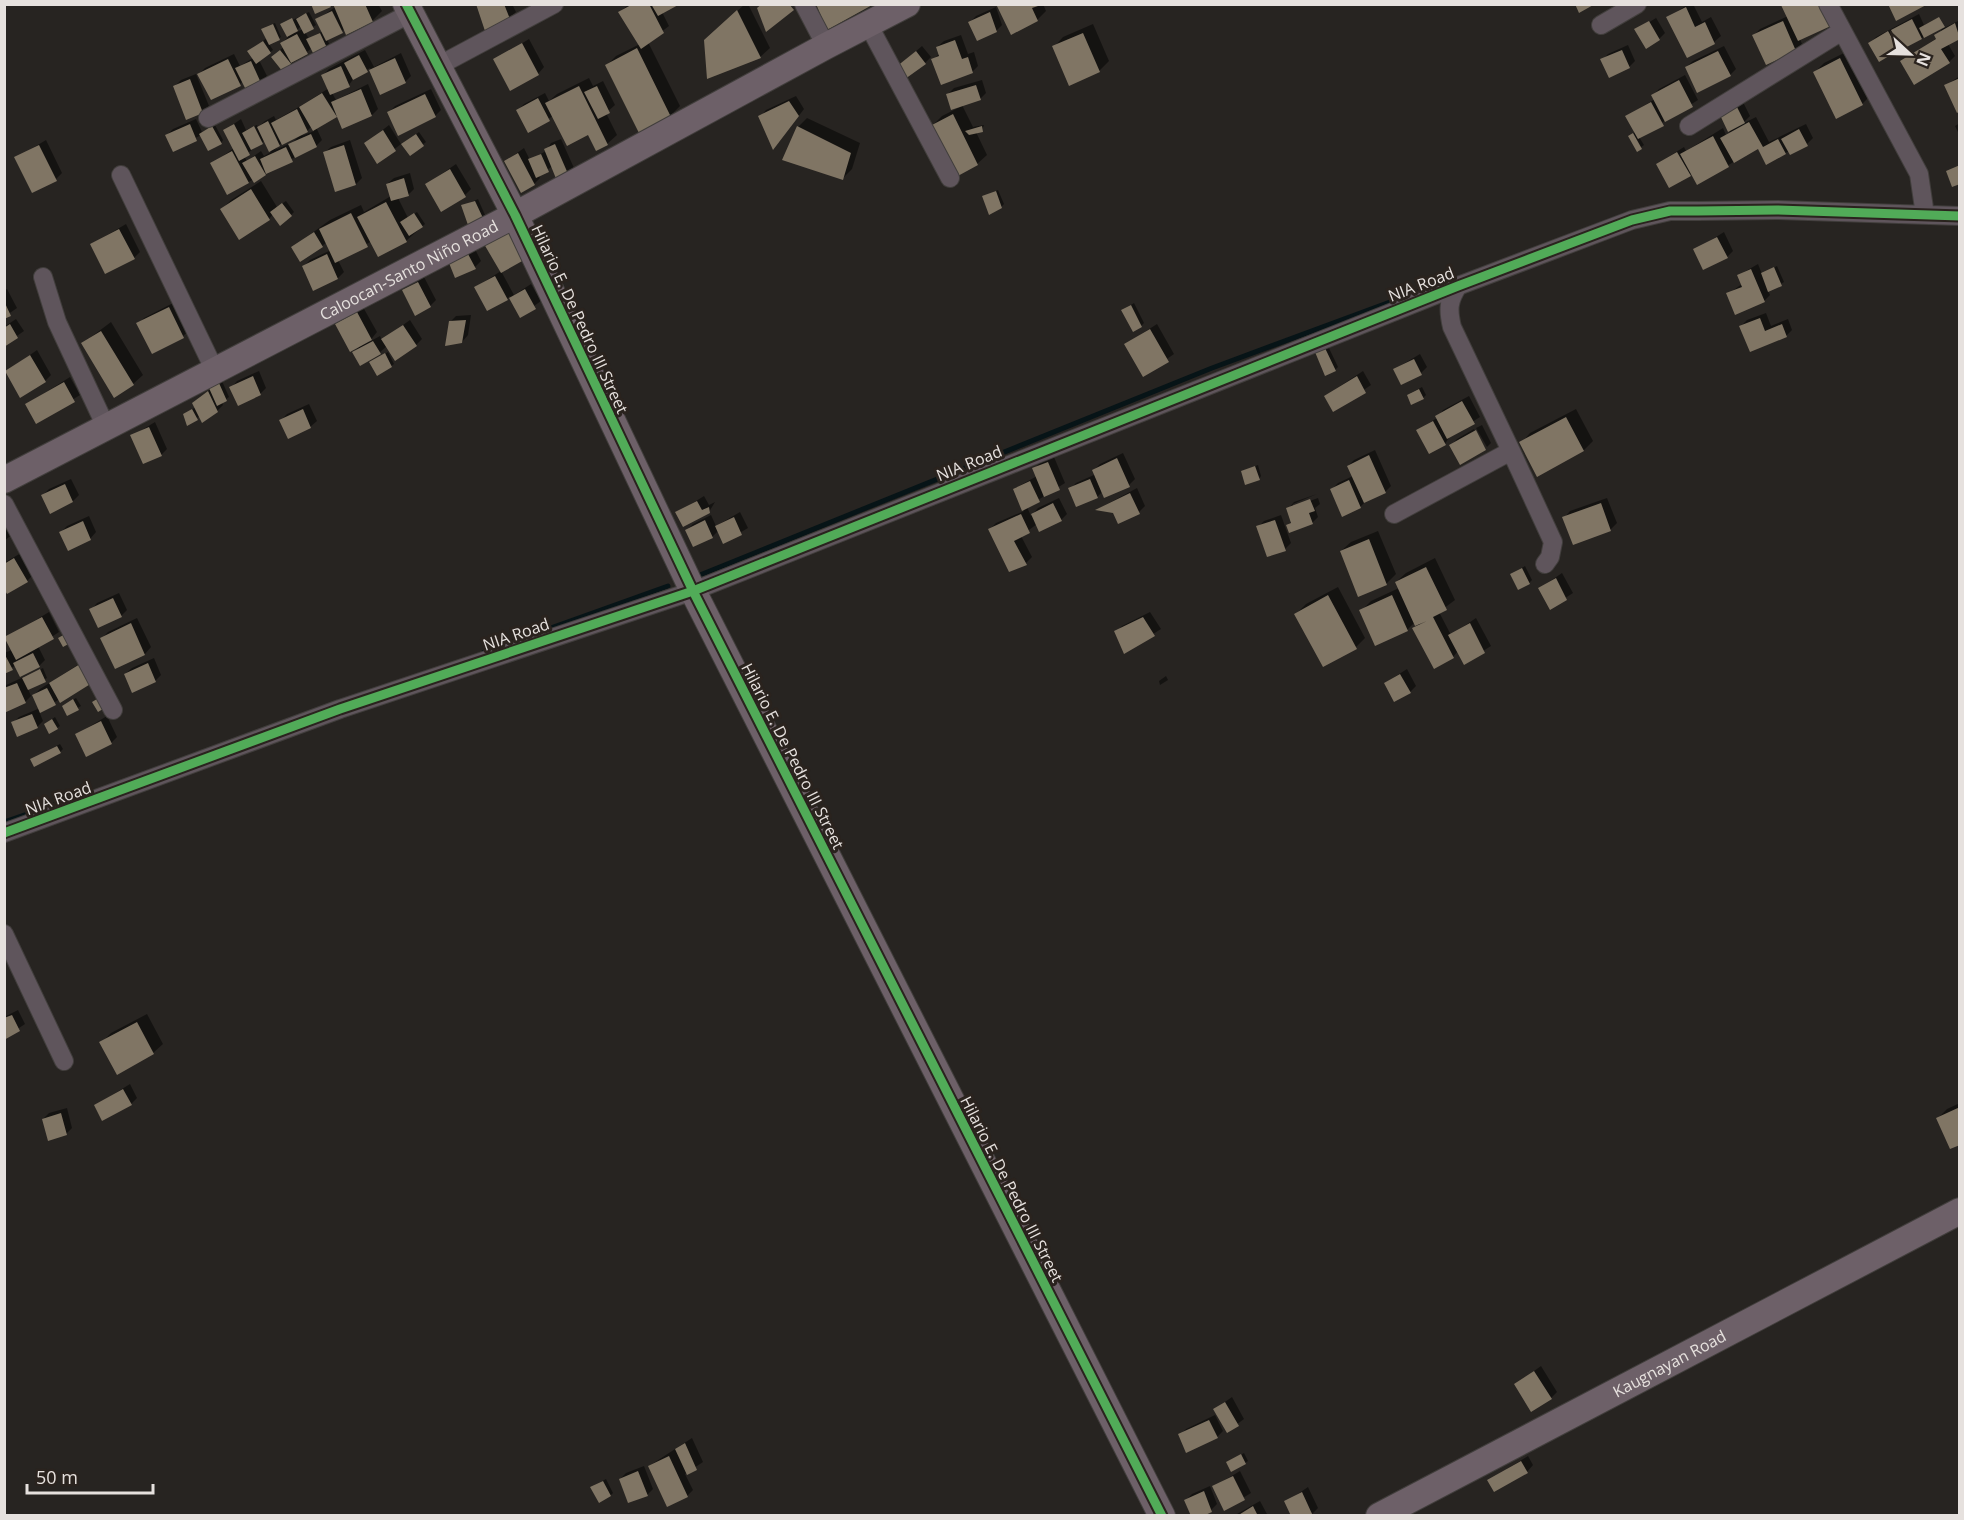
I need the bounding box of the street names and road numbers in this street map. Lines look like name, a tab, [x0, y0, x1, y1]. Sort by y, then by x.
street label: Caloocan-Santo Niño Road	[316, 215, 502, 326]
street label: Hilario E. De Pedro III Street	[526, 221, 634, 417]
street label: NIA Road	[1385, 261, 1457, 307]
street label: NIA Road	[933, 440, 1005, 486]
street label: NIA Road	[480, 612, 552, 656]
street label: Hilario E. De Pedro III Street	[736, 659, 850, 853]
street label: NIA Road	[22, 776, 94, 820]
street label: Hilario E. De Pedro III Street	[955, 1092, 1069, 1286]
street label: Kaugnayan Road	[1609, 1325, 1730, 1402]

